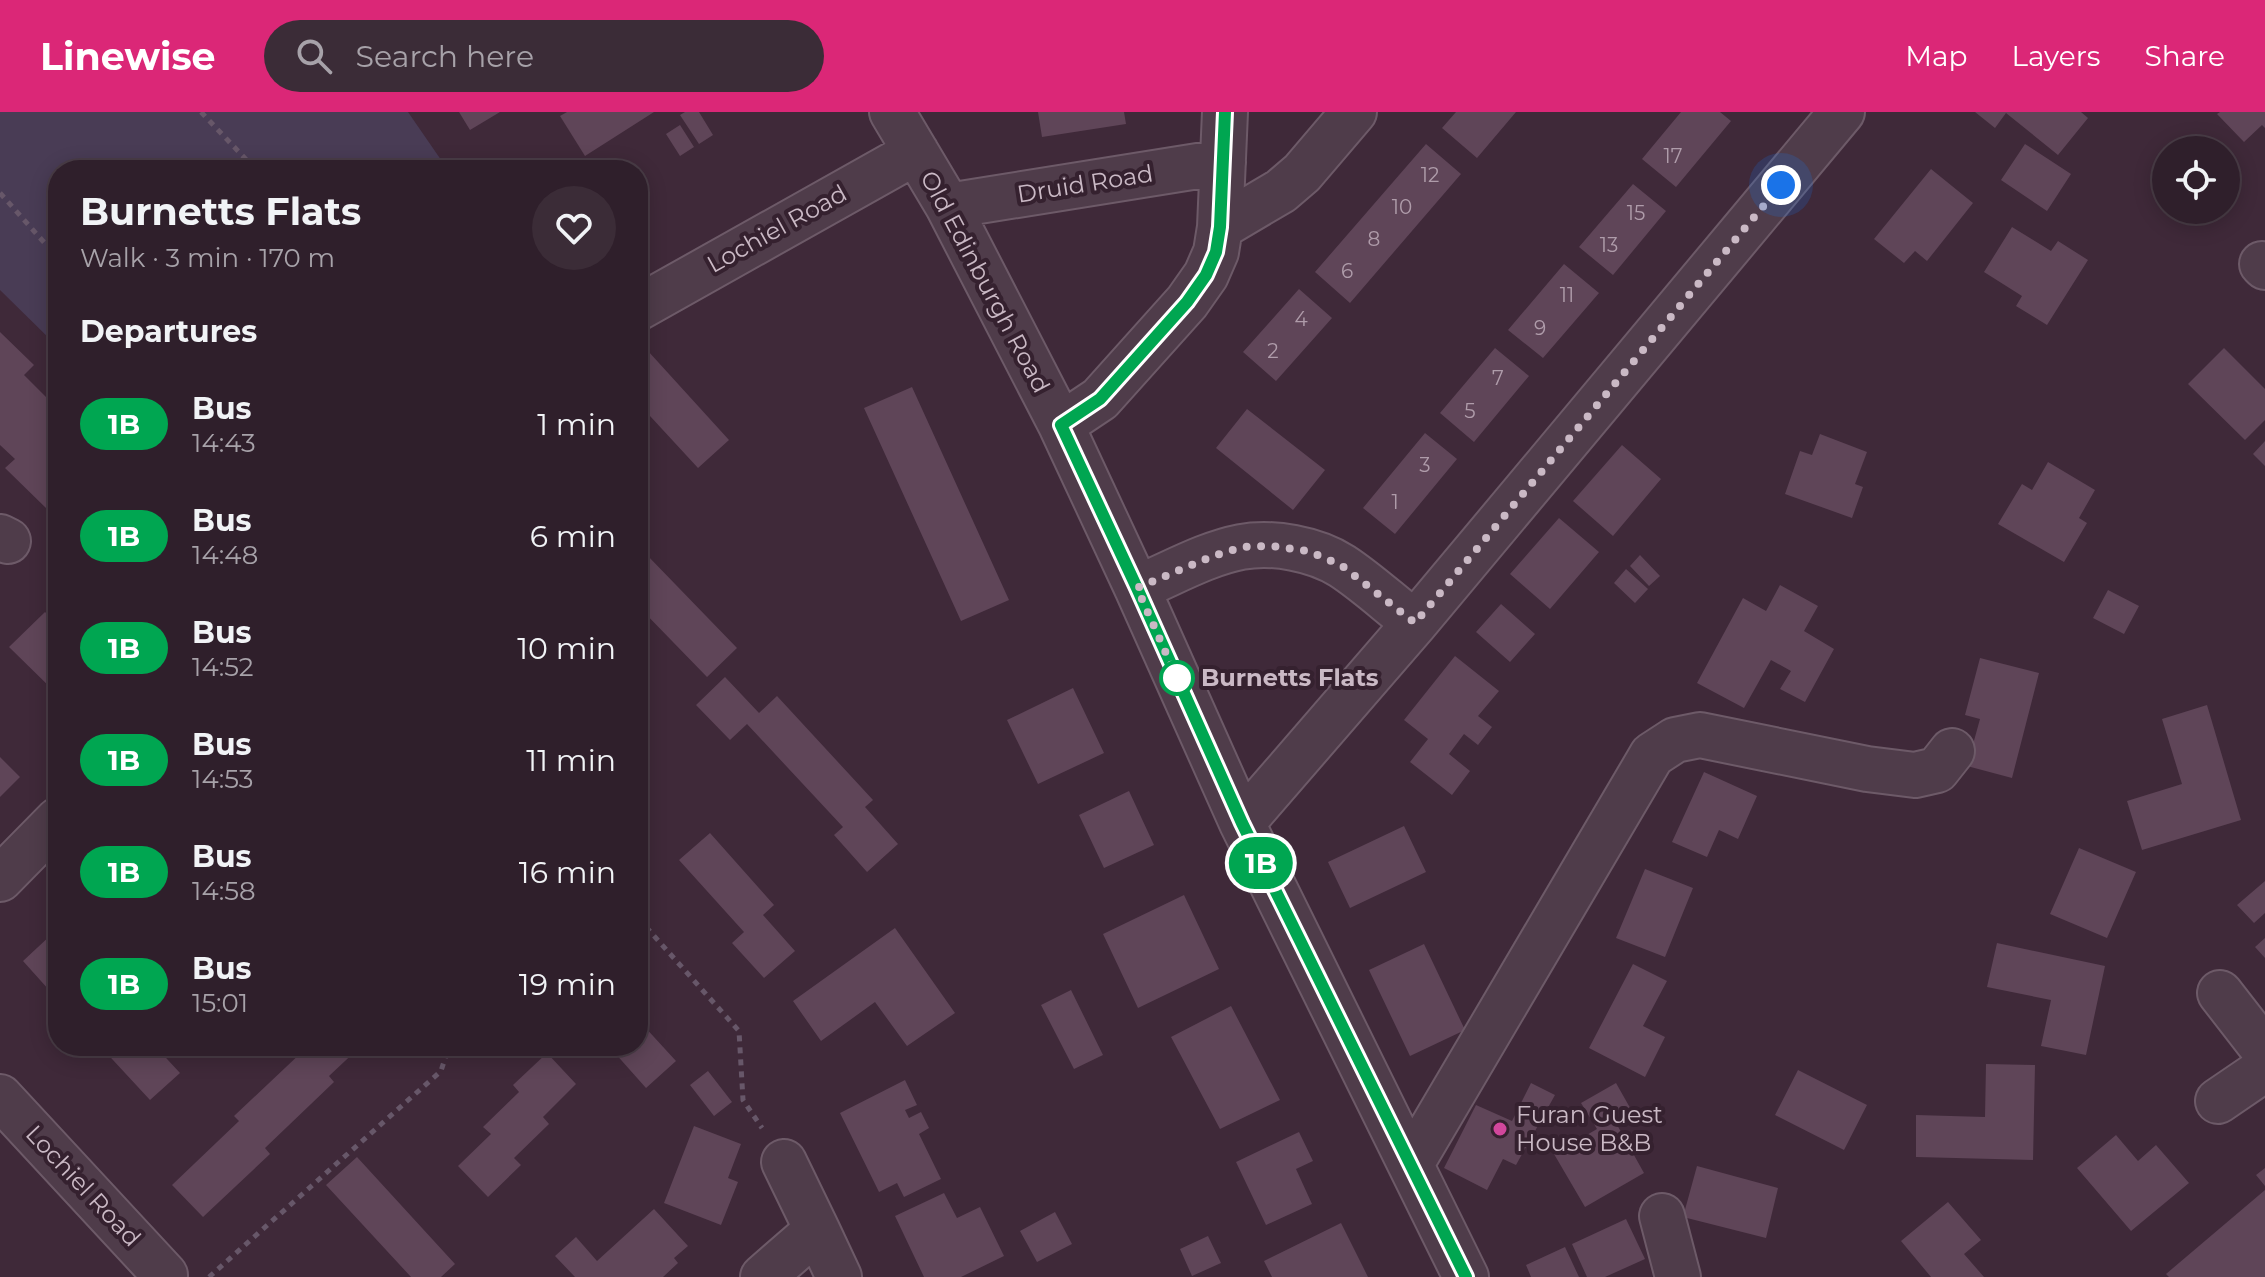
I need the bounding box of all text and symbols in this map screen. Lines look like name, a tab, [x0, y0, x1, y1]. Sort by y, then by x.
search box	[264, 20, 824, 92]
text: Linewise	[40, 33, 216, 80]
icon: search	[292, 34, 336, 78]
text: Search here	[356, 38, 534, 75]
text: Map	[1905, 39, 1968, 73]
text: Layers	[2012, 39, 2101, 73]
text: Share	[2145, 39, 2225, 73]
map controls	[2152, 136, 2240, 224]
button: locate	[2152, 136, 2240, 224]
house number: 17	[1664, 144, 1683, 168]
street label: Druid Road	[1015, 158, 1155, 209]
house number: 12	[1421, 163, 1439, 187]
your location	[1761, 165, 1801, 205]
street label: Old Edinburgh Road	[915, 166, 1056, 398]
street label: Lochiel Road	[702, 178, 852, 279]
button: heart	[532, 186, 616, 270]
text: Burnetts Flats	[80, 188, 361, 235]
house number: 10	[1392, 195, 1412, 219]
house number: 15	[1627, 201, 1645, 225]
house number: 8	[1368, 227, 1380, 251]
house number: 13	[1600, 233, 1618, 257]
text: Walk · 3 min · 170 m	[80, 242, 335, 274]
house number: 6	[1341, 259, 1353, 283]
house number: 11	[1560, 283, 1574, 307]
house number: 4	[1294, 307, 1308, 331]
text: Departures	[80, 313, 257, 350]
house number: 9	[1534, 316, 1546, 340]
house number: 2	[1267, 339, 1279, 363]
house number: 7	[1492, 366, 1504, 390]
text: Bus	[192, 390, 252, 427]
house number: 5	[1464, 399, 1476, 423]
text: 1 min	[537, 406, 616, 443]
text: 1B	[108, 407, 140, 441]
text: 14:43	[192, 427, 256, 459]
house number: 3	[1419, 453, 1431, 477]
house number: 1	[1391, 490, 1399, 514]
text: Bus	[192, 502, 252, 539]
text: 6 min	[530, 518, 616, 555]
text: 1B	[108, 519, 140, 553]
text: 14:48	[192, 539, 258, 571]
text: Bus	[192, 614, 252, 651]
text: 10 min	[517, 630, 616, 667]
text: 1B	[108, 631, 140, 665]
text: 14:52	[192, 651, 254, 683]
marker: Burnetts Flats	[1160, 661, 1194, 695]
place label: Burnetts Flats	[1201, 663, 1379, 692]
text: Bus	[192, 726, 252, 763]
text: 11 min	[526, 742, 616, 779]
text: 1B	[108, 743, 140, 777]
text: 14:53	[192, 763, 254, 795]
line badge: 1B	[1225, 837, 1297, 889]
text: Bus	[192, 838, 252, 875]
text: 1B	[1245, 846, 1277, 880]
text: 16 min	[519, 854, 616, 891]
text: 1B	[108, 855, 140, 889]
text: 14:58	[192, 875, 256, 907]
text: Bus	[192, 950, 252, 987]
text: 19 min	[519, 966, 616, 1003]
text: 1B	[108, 967, 140, 1001]
text: 15:01	[192, 987, 248, 1019]
place label: Furan Guest House B&B	[1516, 1100, 1663, 1157]
street label: Lochiel Road	[20, 1119, 147, 1252]
marker: Furan Guest House B&B	[1491, 1120, 1509, 1138]

